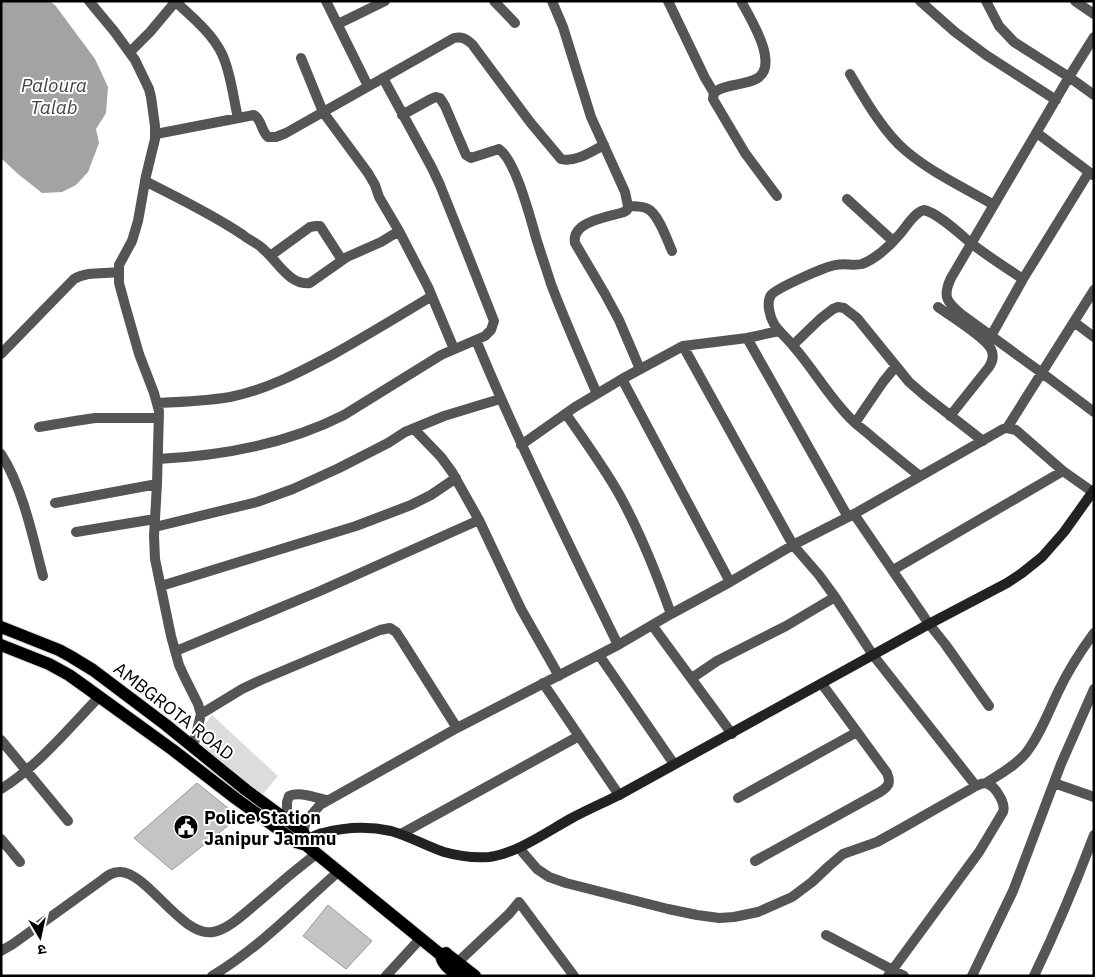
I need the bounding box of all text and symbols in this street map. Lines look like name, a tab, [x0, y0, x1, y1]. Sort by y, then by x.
water label: Paloura Talab	[21, 73, 87, 119]
street label: AMBGROTA ROAD	[109, 657, 239, 765]
place label: Police Station Janipur Jammu	[204, 806, 337, 850]
public building icon: Police Station Janipur Jammu	[173, 814, 199, 840]
north arrow	[15, 912, 65, 962]
text: उ	[36, 940, 47, 959]

